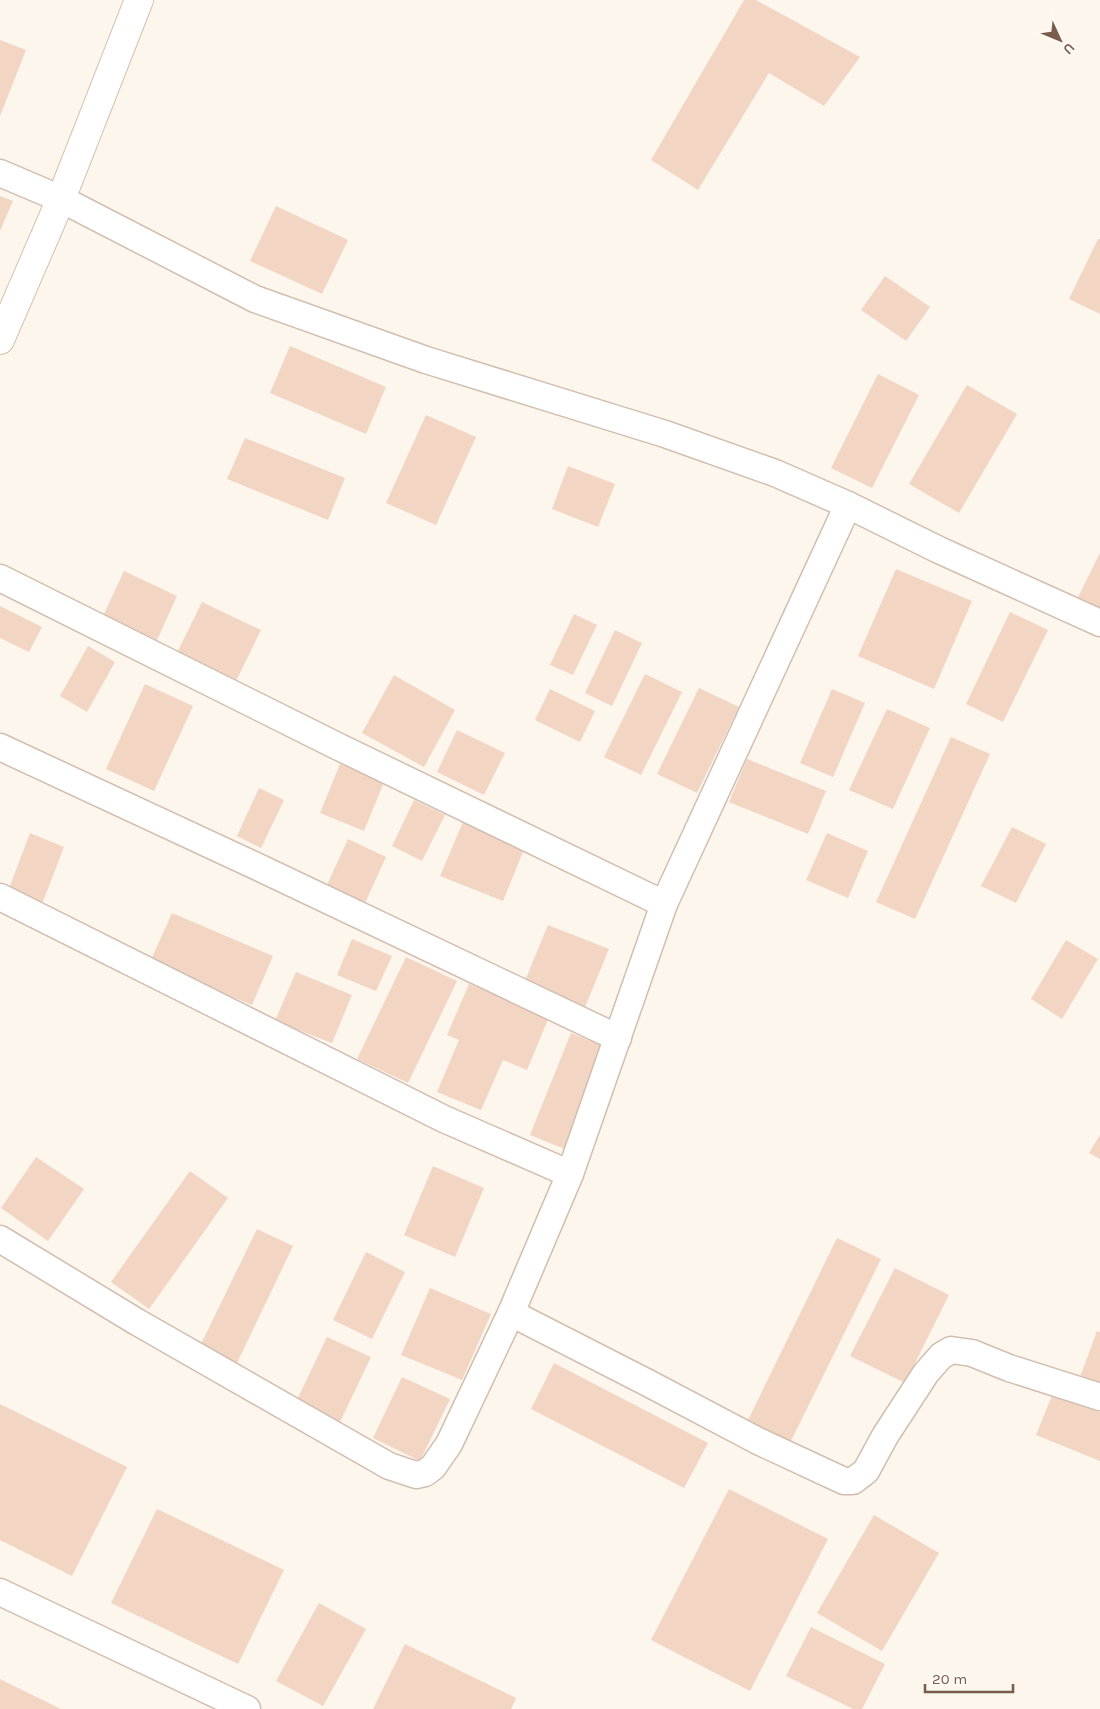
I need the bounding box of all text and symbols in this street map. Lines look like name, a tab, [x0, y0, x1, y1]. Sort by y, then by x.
north arrow	[1035, 15, 1085, 65]
text: U	[1060, 39, 1078, 58]
scale bar	[925, 1662, 1012, 1694]
text: 20 m	[932, 1670, 967, 1688]

